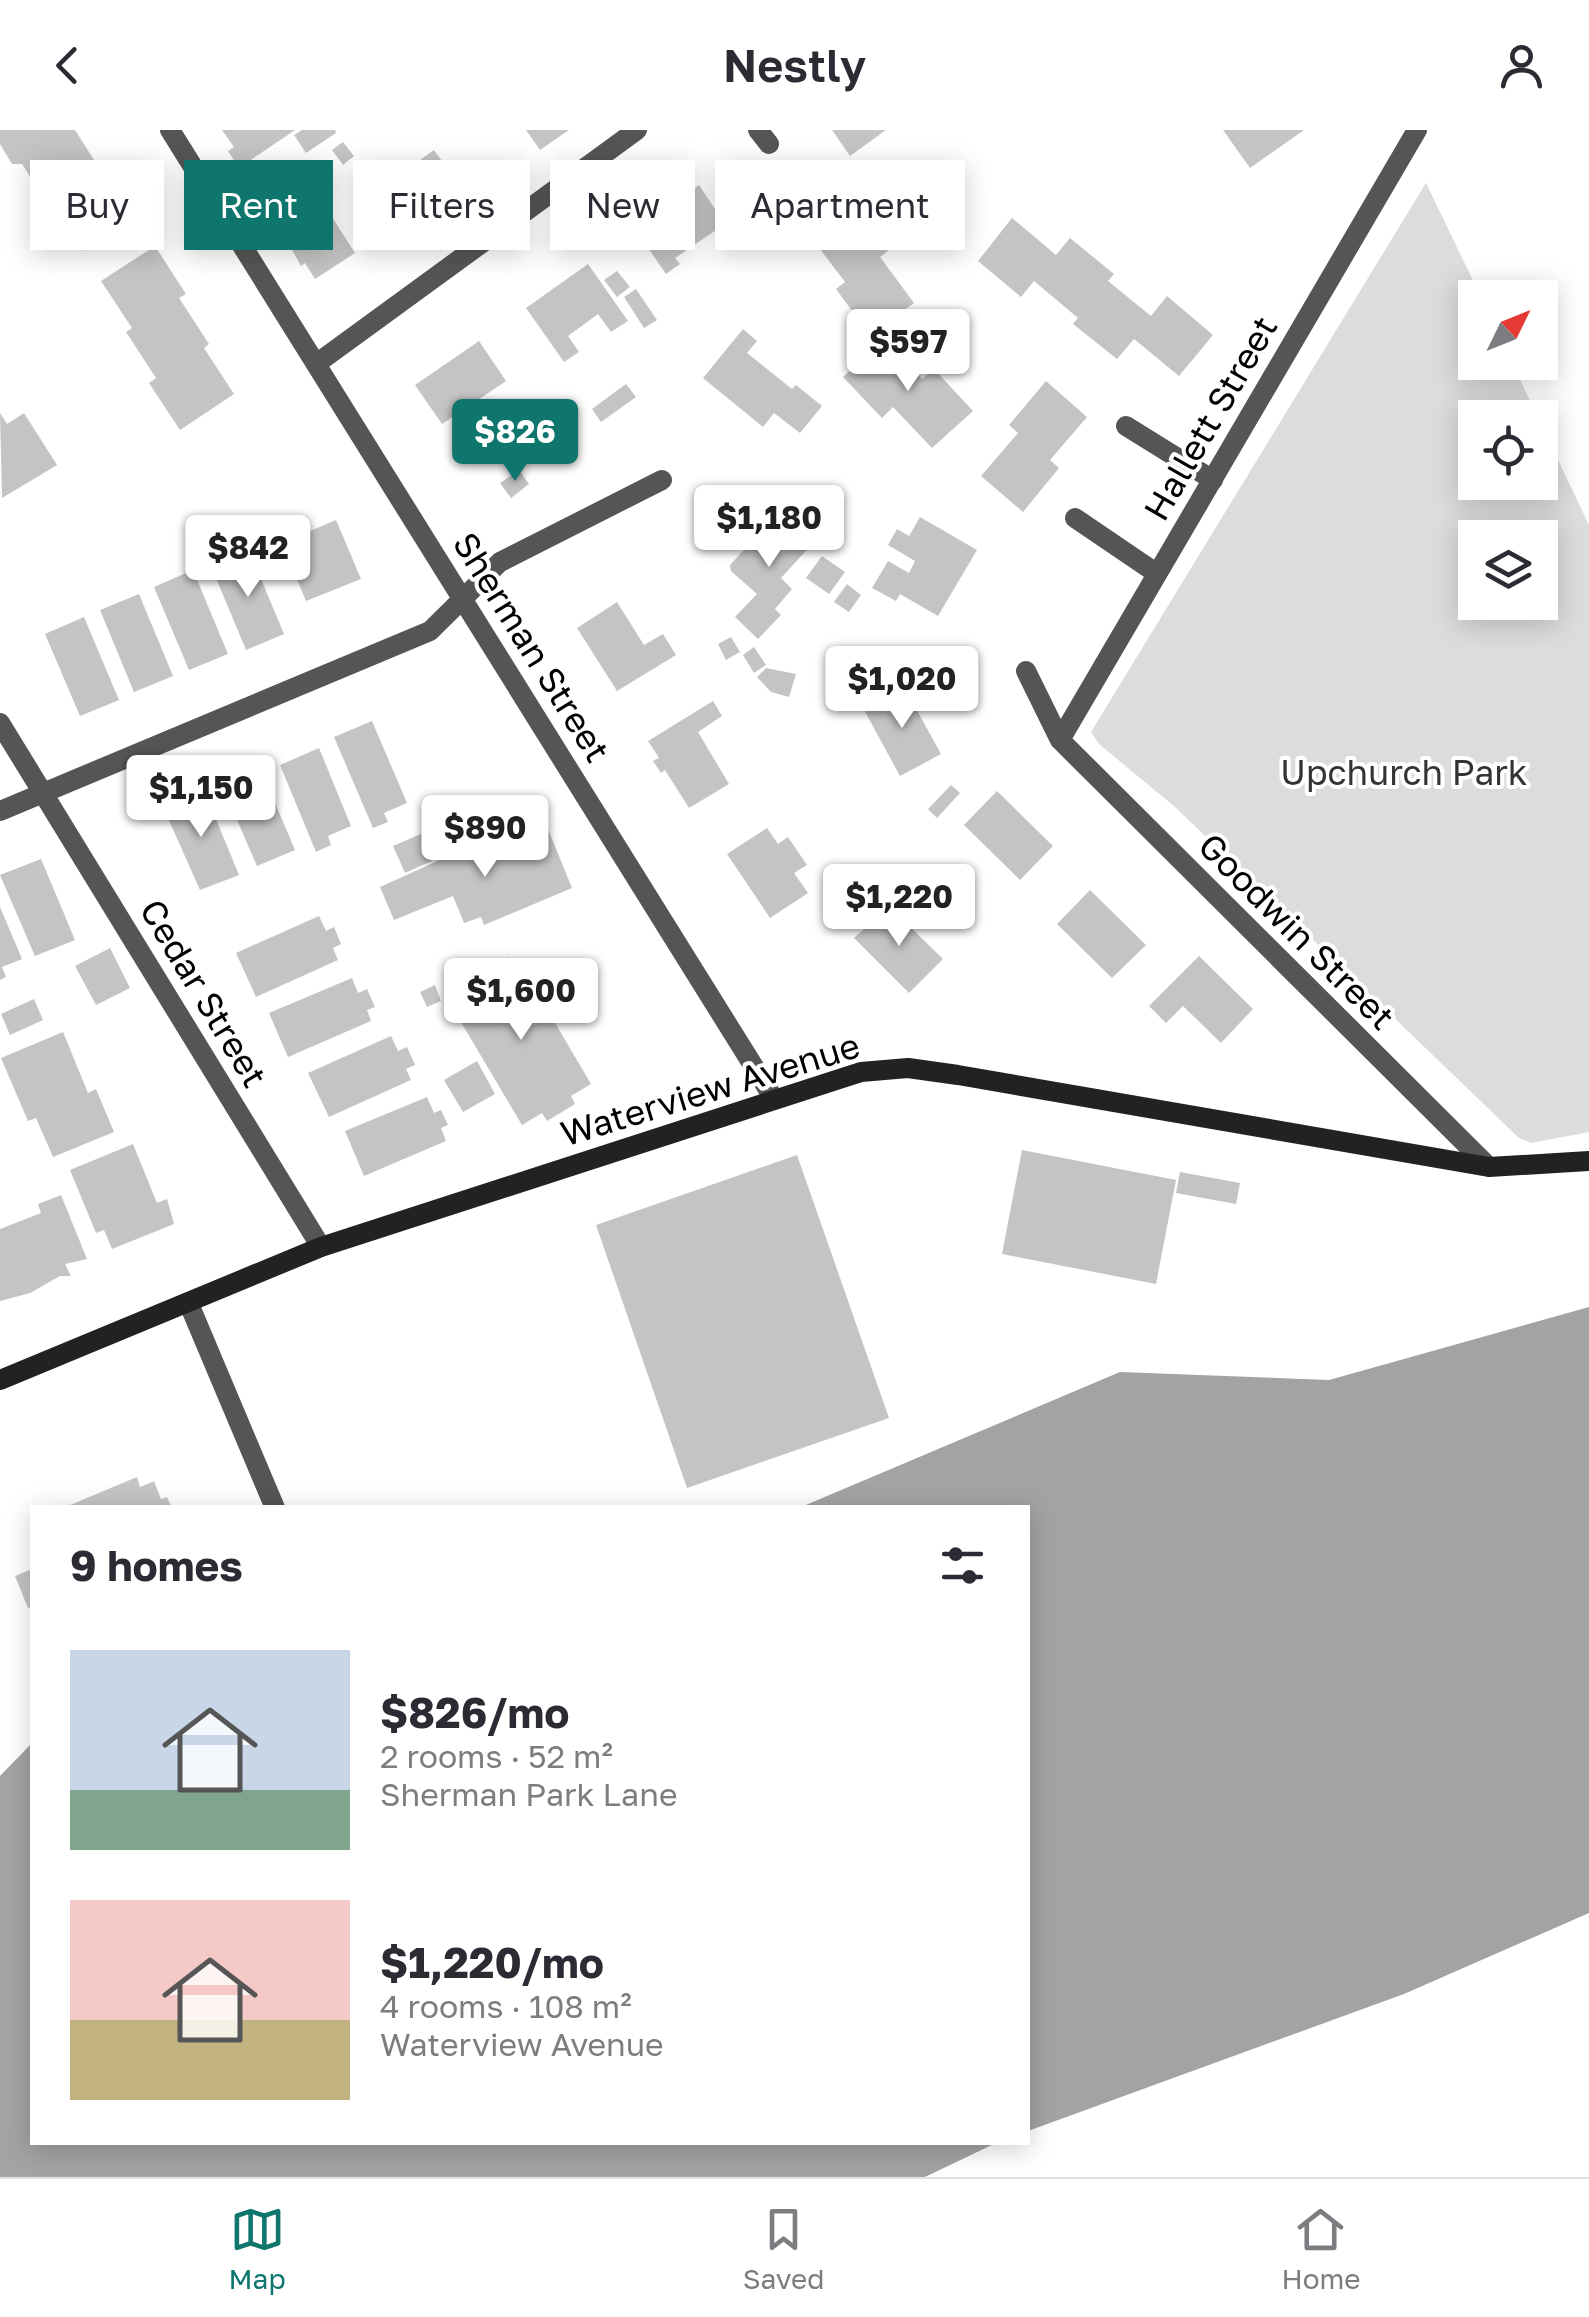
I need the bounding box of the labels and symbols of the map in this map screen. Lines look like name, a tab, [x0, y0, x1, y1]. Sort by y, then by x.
north arrow	[1458, 280, 1558, 380]
street label: Hallett Street	[1135, 308, 1285, 528]
pin: $597	[849, 309, 967, 394]
pin: $826	[456, 399, 574, 484]
pin: $1,180	[688, 485, 850, 570]
pin: $842	[189, 515, 307, 600]
street label: Sherman Street	[445, 525, 619, 769]
pin: $1,020	[821, 646, 983, 731]
park label: Upchurch Park	[1280, 751, 1528, 793]
pin: $1,150	[120, 755, 282, 840]
pin: $890	[426, 795, 544, 880]
street label: Goodwin Street	[1190, 824, 1404, 1038]
pin: $1,220	[818, 864, 980, 949]
street label: Cedar Street	[132, 892, 276, 1094]
pin: $1,600	[440, 958, 602, 1043]
street label: Waterview Avenue	[556, 1024, 864, 1154]

